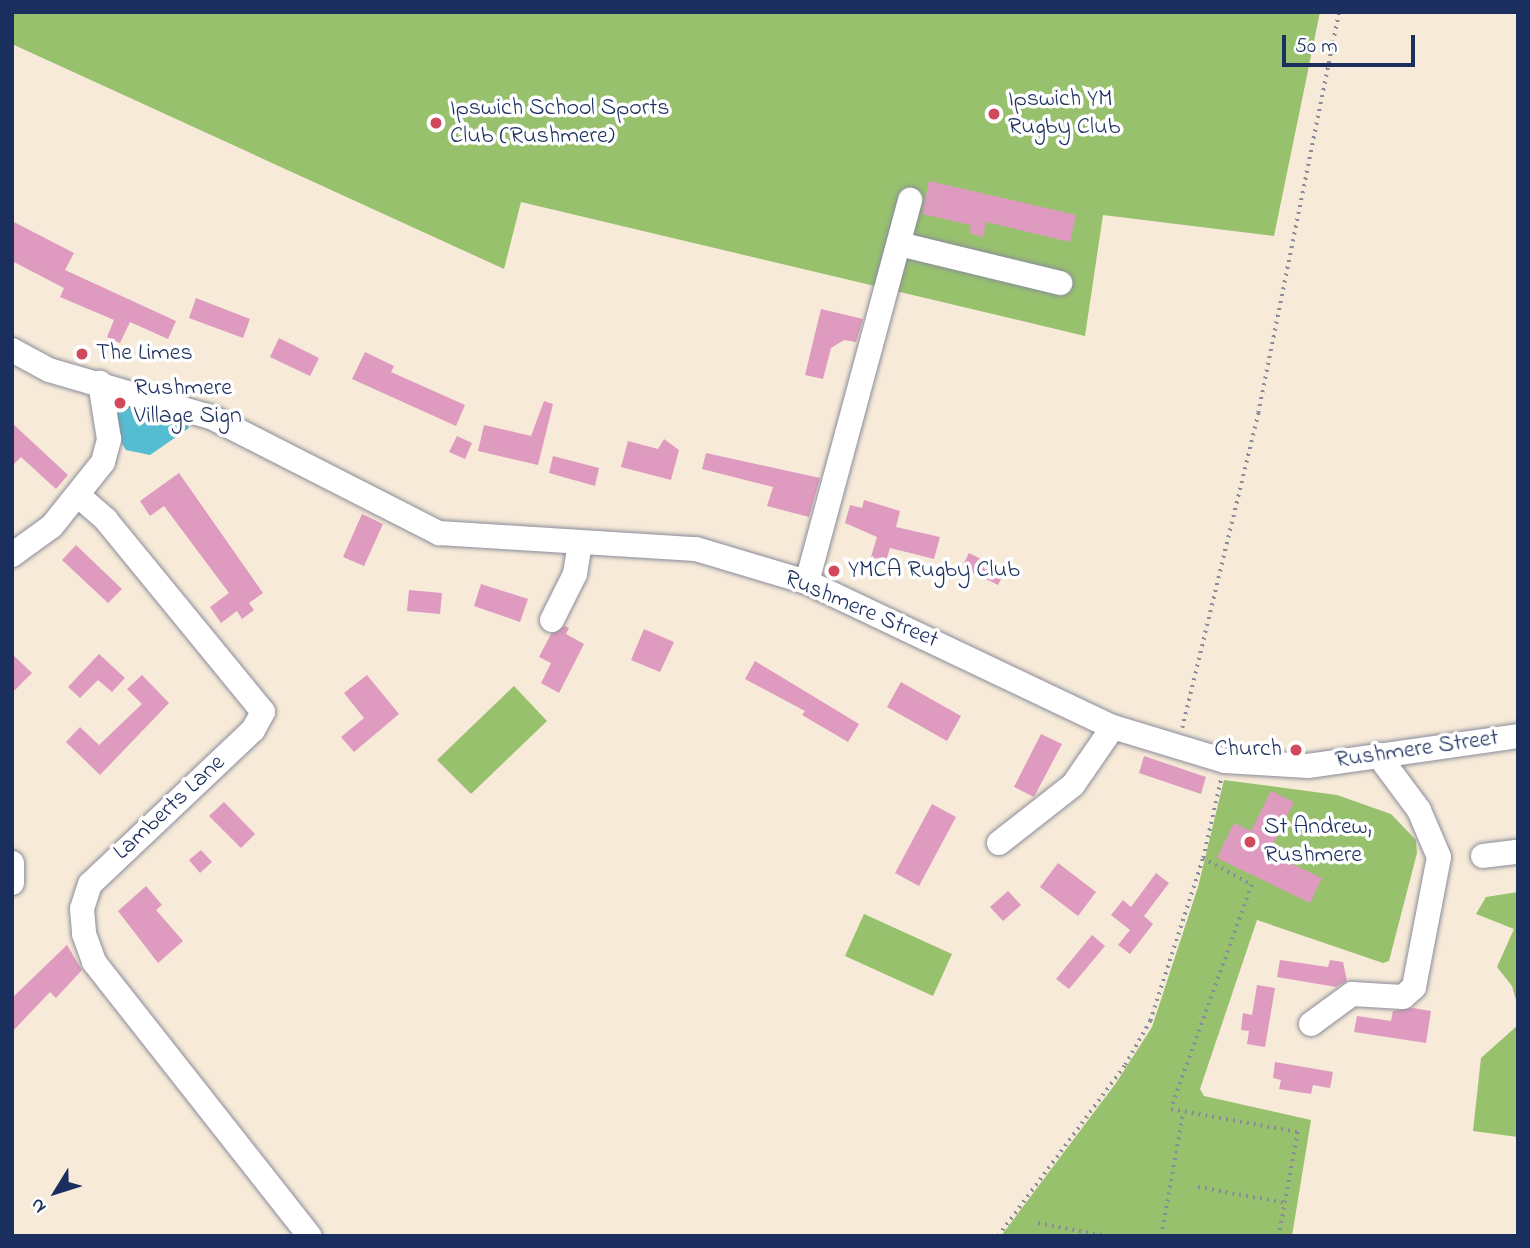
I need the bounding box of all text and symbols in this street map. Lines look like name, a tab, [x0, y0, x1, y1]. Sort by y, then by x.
scale bar	[1285, 21, 1418, 65]
text: 50 m	[1295, 32, 1338, 62]
place label: Ipswich YM Rugby Club	[1008, 86, 1120, 142]
place label: Ipswich School Sports Club (Rushmere)	[450, 95, 669, 151]
marker: Ipswich YM Rugby Club	[986, 106, 1002, 122]
marker: Ipswich School Sports Club (Rushmere)	[428, 115, 444, 131]
place label: The Limes	[96, 340, 193, 368]
marker: The Limes	[74, 346, 90, 362]
place label: Rushmere Village Sign	[134, 375, 242, 431]
marker: Rushmere Village Sign	[112, 395, 128, 411]
place label: YMCA Rugby Club	[848, 557, 1020, 585]
marker: YMCA Rugby Club	[826, 563, 842, 579]
street label: Rushmere Street	[780, 565, 942, 655]
street label: Rushmere Street	[1334, 724, 1500, 776]
place label: Church	[1214, 736, 1282, 764]
marker: Church	[1288, 742, 1304, 758]
street label: Lamberts Lane	[108, 749, 232, 867]
place label: St Andrew, Rushmere	[1264, 814, 1372, 870]
marker: St Andrew, Rushmere	[1242, 834, 1258, 850]
north arrow	[21, 1157, 91, 1227]
text: N	[24, 1192, 54, 1219]

